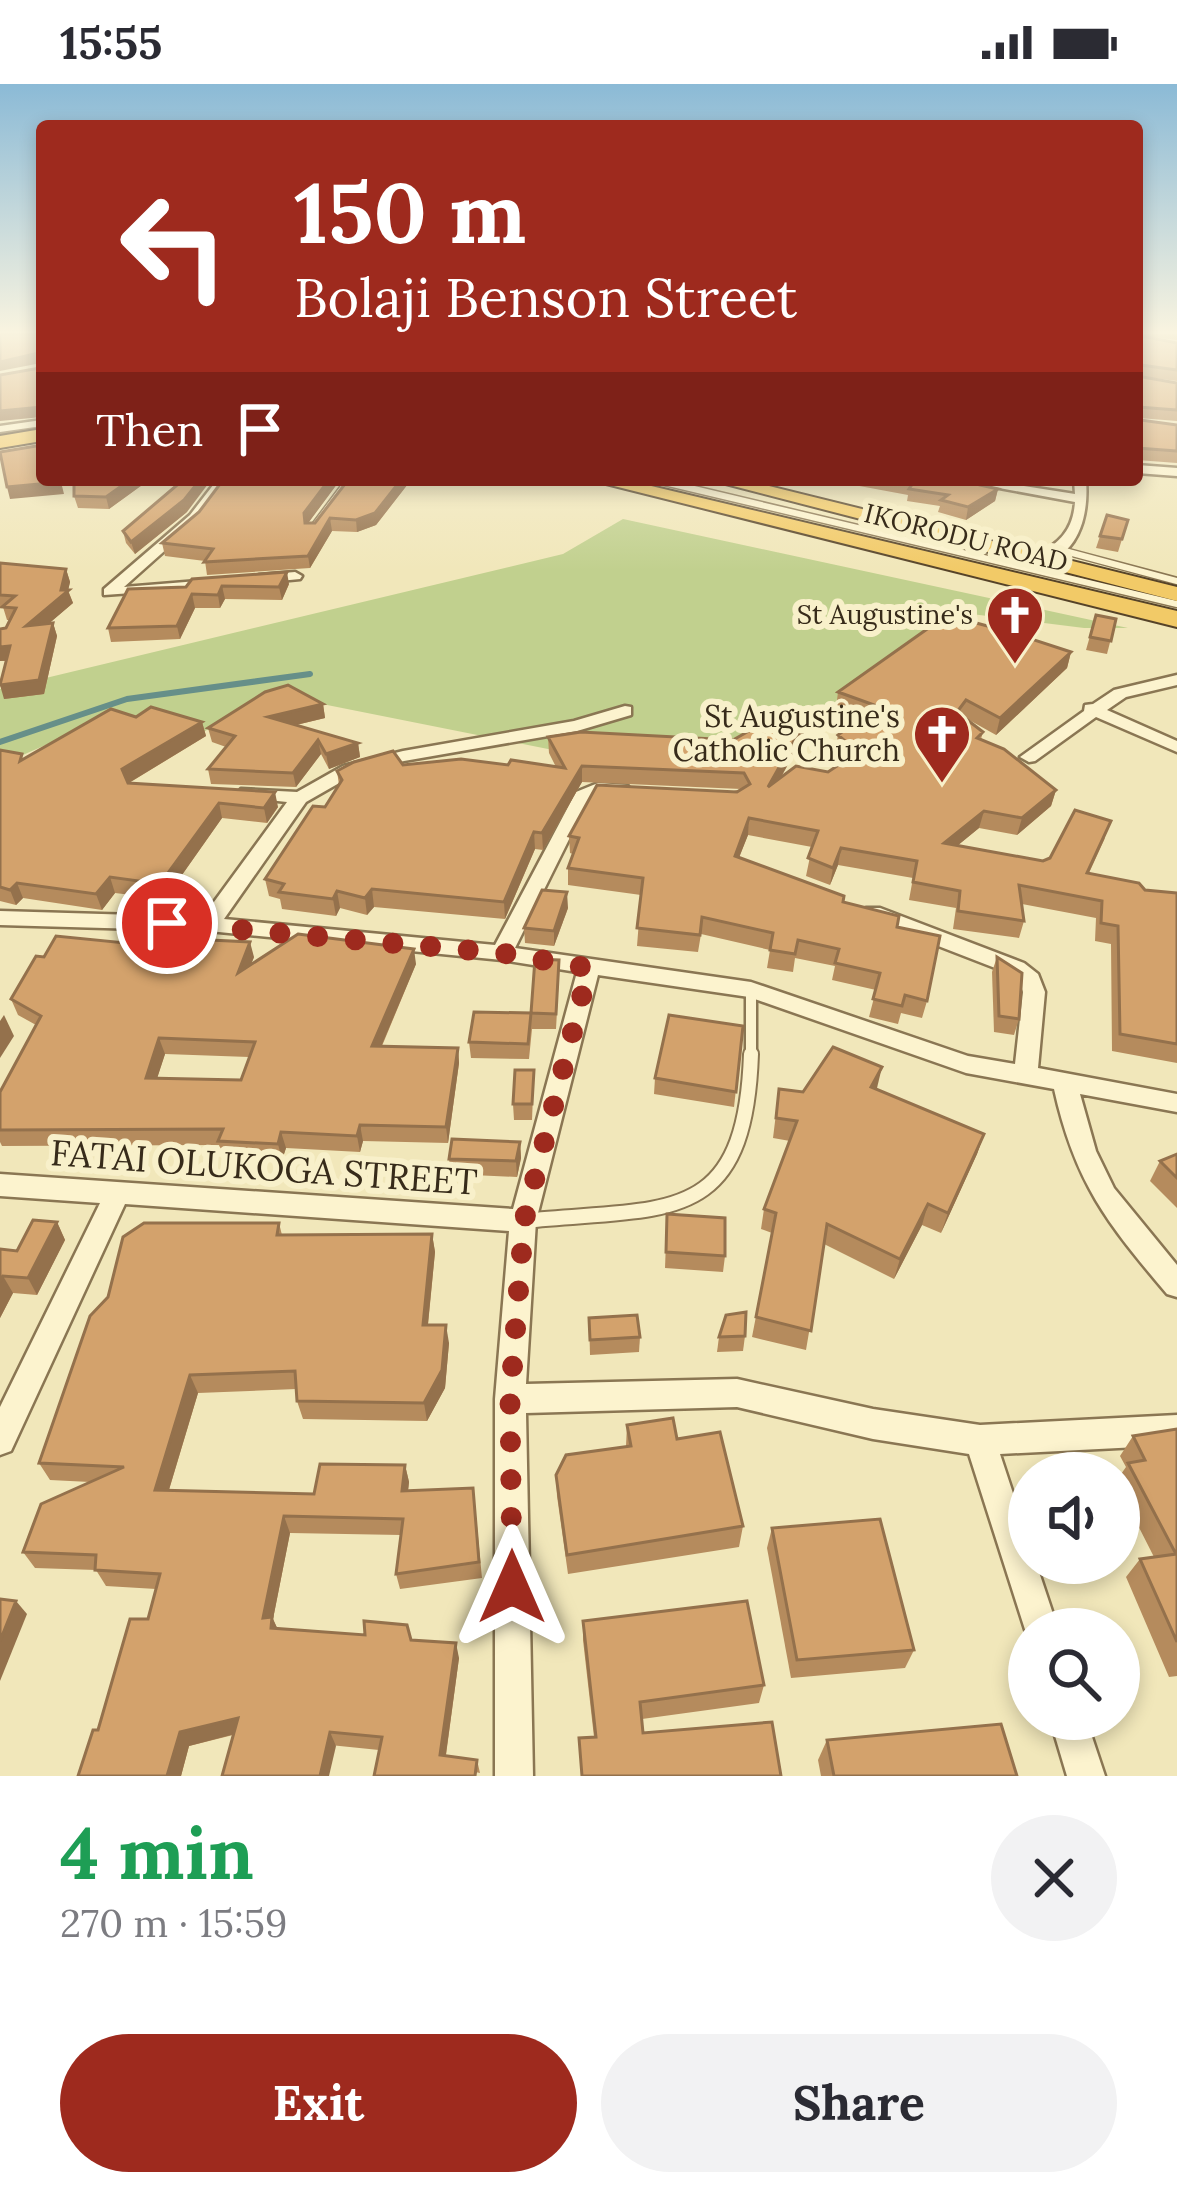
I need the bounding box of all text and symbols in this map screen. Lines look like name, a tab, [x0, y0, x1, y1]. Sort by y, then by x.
text: 15:55	[60, 14, 162, 71]
text: 150 m	[294, 158, 526, 266]
icon: left	[96, 168, 252, 324]
text: Bolaji Benson Street	[294, 263, 798, 332]
icon: arrive	[227, 396, 293, 462]
text: Then	[96, 401, 203, 458]
street label: IKORODU ROAD	[861, 495, 1072, 579]
church icon: St Augustine's	[984, 584, 1046, 666]
place label: St Augustine's	[797, 597, 973, 631]
place label: St Augustine's Catholic Church	[673, 697, 900, 769]
church icon: St Augustine's Catholic Church	[911, 703, 973, 785]
pin	[116, 872, 218, 974]
icon: arrive	[134, 890, 200, 956]
street label: FATAI OLUKOGA STREET	[49, 1129, 479, 1205]
map controls	[1008, 1452, 1140, 1740]
button: sound	[1008, 1452, 1140, 1584]
position arrow	[449, 1524, 575, 1650]
button: search	[1008, 1608, 1140, 1740]
text: 4 min	[60, 1807, 254, 1899]
button: close	[991, 1815, 1117, 1941]
text: 270 m · 15:59	[60, 1898, 288, 1948]
button: Exit	[60, 2034, 577, 2172]
button: Share	[601, 2034, 1117, 2172]

